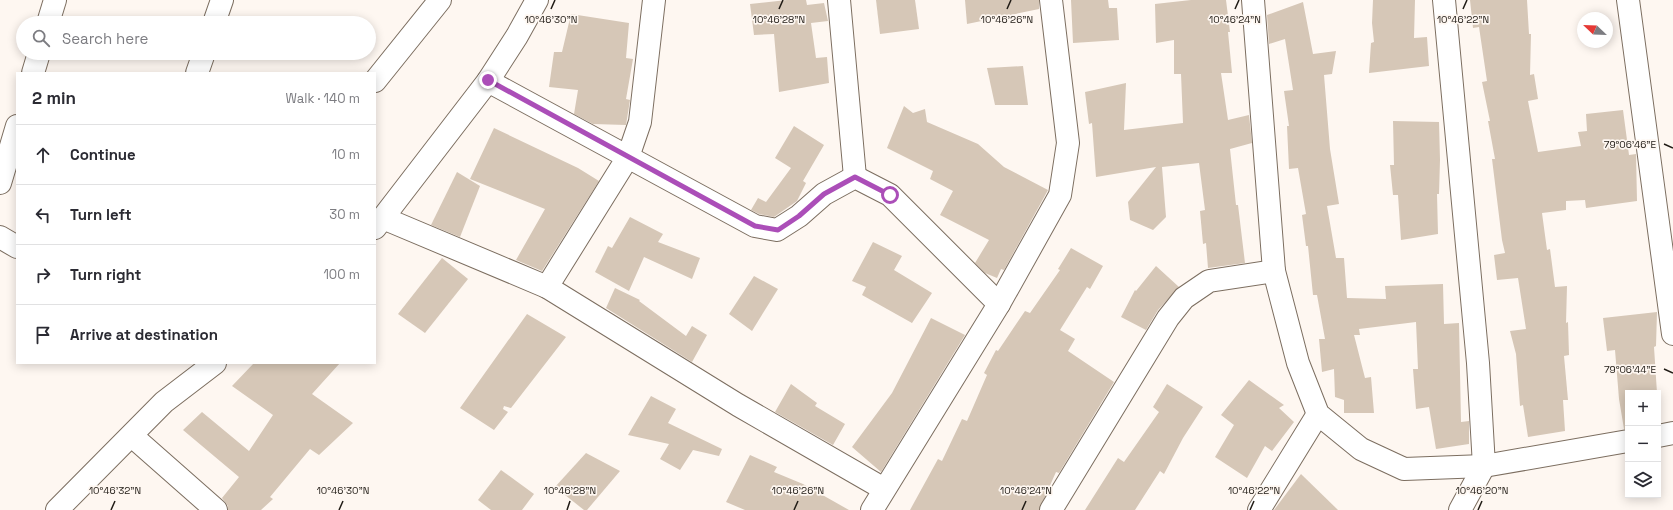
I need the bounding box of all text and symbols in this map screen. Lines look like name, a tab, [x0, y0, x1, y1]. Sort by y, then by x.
north arrow	[1577, 12, 1613, 48]
text: 10°46'30"N	[525, 13, 577, 26]
text: 10°46'28"N	[753, 13, 805, 26]
text: 10°46'26"N	[981, 13, 1033, 26]
text: 10°46'24"N	[1209, 13, 1261, 26]
text: 10°46'22"N	[1437, 13, 1489, 26]
search box	[16, 16, 376, 60]
icon: search	[30, 27, 52, 49]
text: Search here	[62, 29, 148, 48]
route end	[479, 71, 497, 89]
text: 2 min	[32, 87, 76, 109]
text: Walk · 140 m	[286, 90, 360, 107]
text: 79°06'46"E	[1604, 138, 1657, 151]
icon: ahead	[32, 144, 54, 166]
text: Continue	[70, 145, 136, 164]
text: 10 m	[332, 146, 360, 163]
route start	[881, 186, 899, 204]
icon: left	[32, 204, 54, 226]
text: Turn left	[70, 205, 132, 224]
text: 30 m	[329, 206, 360, 223]
icon: right	[32, 264, 54, 286]
text: Turn right	[70, 265, 141, 284]
text: 100 m	[323, 266, 360, 283]
icon: arrive	[32, 324, 54, 346]
text: Arrive at destination	[70, 325, 218, 344]
text: 79°06'44"E	[1604, 363, 1656, 376]
map controls	[1625, 390, 1661, 498]
button: +	[1625, 390, 1661, 426]
button: −	[1625, 426, 1661, 462]
button: layers	[1625, 462, 1661, 498]
text: 10°46'32"N	[89, 484, 141, 497]
text: 10°46'30"N	[317, 484, 369, 497]
text: 10°46'28"N	[544, 484, 596, 497]
text: 10°46'26"N	[772, 484, 824, 497]
text: 10°46'24"N	[1000, 484, 1052, 497]
text: 10°46'22"N	[1228, 484, 1280, 497]
text: 10°46'20"N	[1456, 484, 1508, 497]

